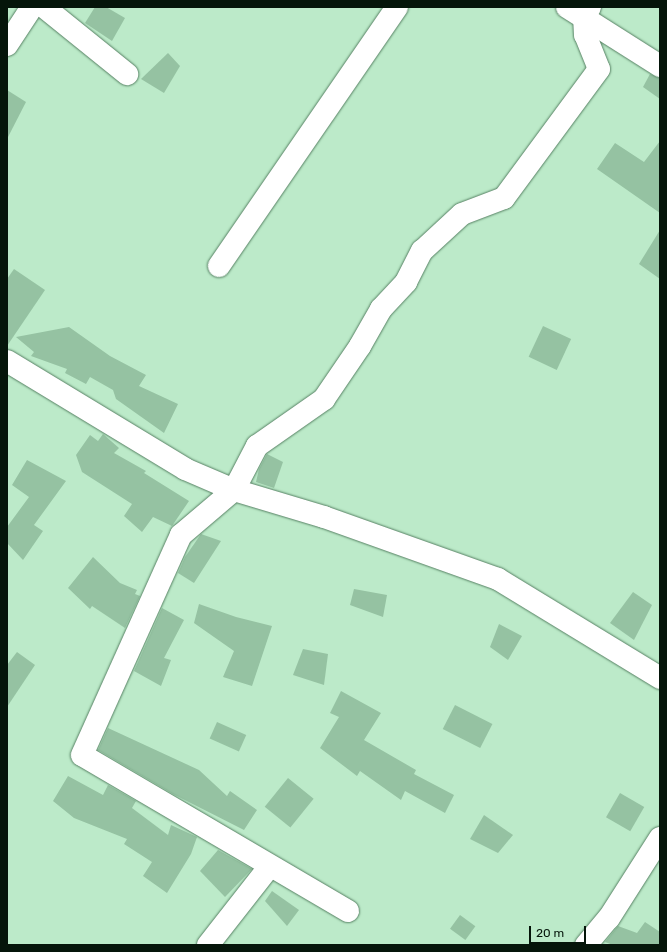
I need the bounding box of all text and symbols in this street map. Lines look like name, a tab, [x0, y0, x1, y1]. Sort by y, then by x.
scale bar	[531, 918, 588, 944]
text: 20 m	[536, 926, 564, 940]

